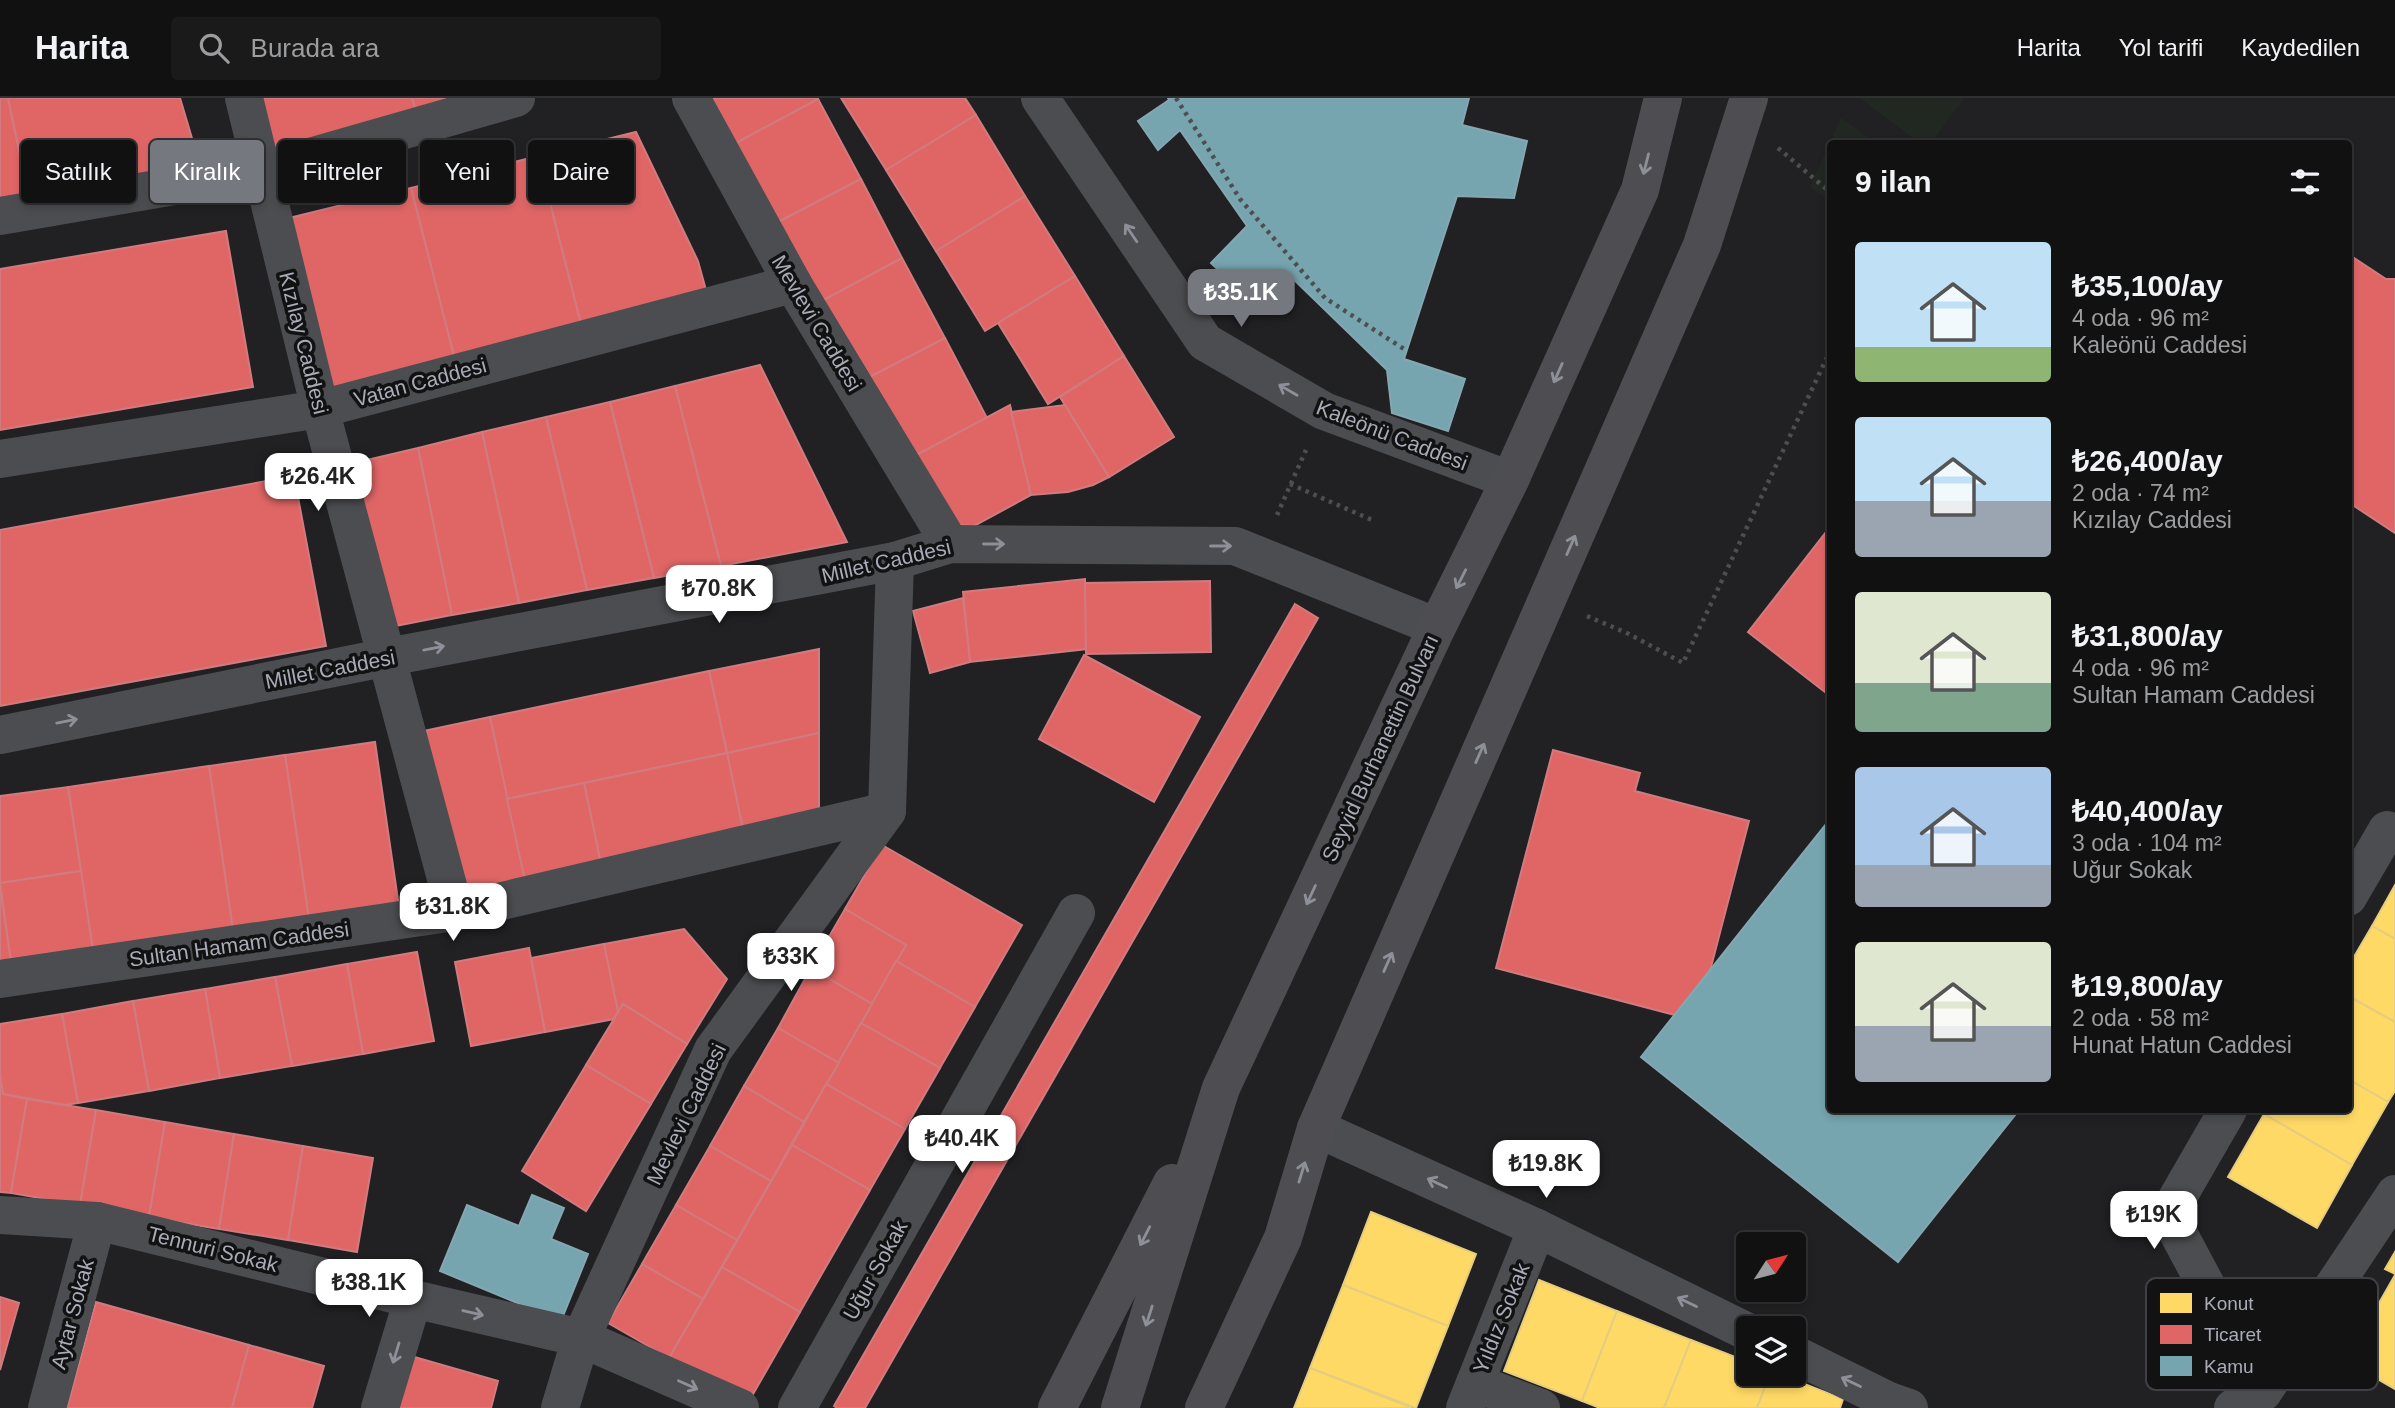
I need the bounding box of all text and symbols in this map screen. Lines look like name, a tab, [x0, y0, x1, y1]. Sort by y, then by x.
search box	[171, 17, 661, 80]
text: Harita	[35, 29, 129, 66]
icon: search	[195, 29, 233, 67]
text: Burada ara	[251, 33, 379, 63]
text: Harita	[2017, 34, 2081, 61]
text: Yol tarifi	[2119, 34, 2203, 61]
text: Kaydedilen	[2241, 34, 2360, 61]
chip: Satılık	[21, 140, 136, 203]
chip: Kiralık	[150, 140, 264, 203]
chip: Filtreler	[278, 140, 406, 203]
chip: Yeni	[420, 140, 514, 203]
chip: Daire	[528, 140, 634, 203]
one-way arrow	[1639, 152, 1652, 175]
icon: filters	[2286, 163, 2324, 201]
text: 9 ilan	[1855, 165, 1932, 198]
one-way arrow	[1124, 224, 1138, 243]
street label: Mevlevi Caddesi	[767, 251, 867, 395]
street label: Kızılay Caddesi	[275, 269, 333, 417]
text: ₺35,100/ay	[2072, 269, 2223, 302]
pin: ₺35.1K	[1184, 270, 1298, 329]
icon: home	[1911, 270, 1995, 354]
text: ₺35.1K	[1204, 279, 1278, 305]
text: 4 oda · 96 m²	[2072, 305, 2209, 331]
text: Kaleönü Caddesi	[2072, 332, 2247, 358]
street label: Vatan Caddesi	[351, 353, 489, 411]
one-way arrow	[1551, 362, 1564, 384]
one-way arrow	[1279, 383, 1299, 397]
street label: Kaleönü Caddesi	[1313, 396, 1471, 474]
text: ₺26,400/ay	[2072, 444, 2223, 477]
icon: home	[1911, 445, 1995, 529]
pin: ₺26.4K	[261, 454, 375, 513]
text: ₺26.4K	[281, 463, 355, 489]
text: 2 oda · 74 m²	[2072, 480, 2209, 506]
text: Kızılay Caddesi	[2072, 507, 2232, 533]
street label: Millet Caddesi	[819, 535, 953, 587]
one-way arrow	[1565, 535, 1578, 556]
one-way arrow	[982, 537, 1005, 551]
one-way arrow	[1210, 539, 1233, 553]
pin: ₺70.8K	[662, 566, 776, 625]
one-way arrow	[1453, 568, 1467, 589]
text: ₺70.8K	[682, 575, 756, 601]
text: ₺31,800/ay	[2072, 619, 2223, 652]
icon: home	[1911, 620, 1995, 704]
street label: Seyyid Burhanettin Bulvarı	[1317, 631, 1443, 865]
one-way arrow	[422, 641, 445, 655]
street label: Millet Caddesi	[263, 645, 397, 693]
text: 4 oda · 96 m²	[2072, 655, 2209, 681]
text: Sultan Hamam Caddesi	[2072, 682, 2315, 708]
one-way arrow	[55, 714, 78, 728]
one-way arrow	[1474, 743, 1487, 765]
text: ₺40,400/ay	[2072, 794, 2223, 827]
icon: home	[1911, 795, 1995, 879]
text: 3 oda · 104 m²	[2072, 830, 2222, 856]
text: Uğur Sokak	[2072, 857, 2192, 883]
pin: ₺31.8K	[396, 884, 510, 943]
one-way arrow	[1304, 884, 1317, 905]
text: ₺31.8K	[416, 893, 490, 919]
street label: Sultan Hamam Caddesi	[128, 917, 350, 971]
pin: ₺33K	[750, 934, 832, 993]
text: ₺33K	[763, 943, 819, 969]
one-way arrow	[1382, 952, 1395, 973]
text: ₺19,800/ay	[2072, 969, 2223, 1002]
icon: home	[1911, 970, 1995, 1054]
text: 2 oda · 58 m²	[2072, 1005, 2209, 1031]
text: Hunat Hatun Caddesi	[2072, 1032, 2292, 1058]
street label: Mevlevi Caddesi	[642, 1040, 730, 1188]
pin: ₺40.4K	[905, 1116, 1019, 1175]
text: ₺40.4K	[925, 1125, 999, 1151]
pin: ₺19.8K	[1489, 1140, 1603, 1200]
text: ₺19.8K	[1509, 1150, 1583, 1176]
one-way arrow	[1297, 1161, 1310, 1183]
one-way arrow	[1427, 1176, 1448, 1189]
pin: ₺19K	[2113, 1192, 2195, 1251]
text: ₺19K	[2126, 1201, 2182, 1227]
street label: Uğur Sokak	[838, 1216, 912, 1324]
street label: Tennuri Sokak	[146, 1222, 281, 1276]
one-way arrow	[1138, 1225, 1152, 1245]
north arrow	[1736, 1232, 1806, 1302]
map controls	[1736, 1232, 1806, 1386]
street label: Aytar Sokak	[46, 1256, 98, 1371]
street label: Yıldız Sokak	[1468, 1259, 1534, 1376]
pin: ₺38.1K	[312, 1260, 426, 1319]
text: ₺38.1K	[332, 1269, 406, 1295]
legend	[2146, 1278, 2378, 1390]
text: Konut	[2204, 1293, 2254, 1314]
one-way arrow	[1677, 1294, 1698, 1308]
one-way arrow	[1142, 1305, 1154, 1327]
one-way arrow	[462, 1307, 484, 1320]
button: layers	[1736, 1316, 1806, 1386]
text: Ticaret	[2204, 1324, 2262, 1345]
one-way arrow	[389, 1342, 402, 1364]
text: Kamu	[2204, 1356, 2254, 1377]
one-way arrow	[1841, 1375, 1862, 1389]
one-way arrow	[677, 1379, 698, 1392]

